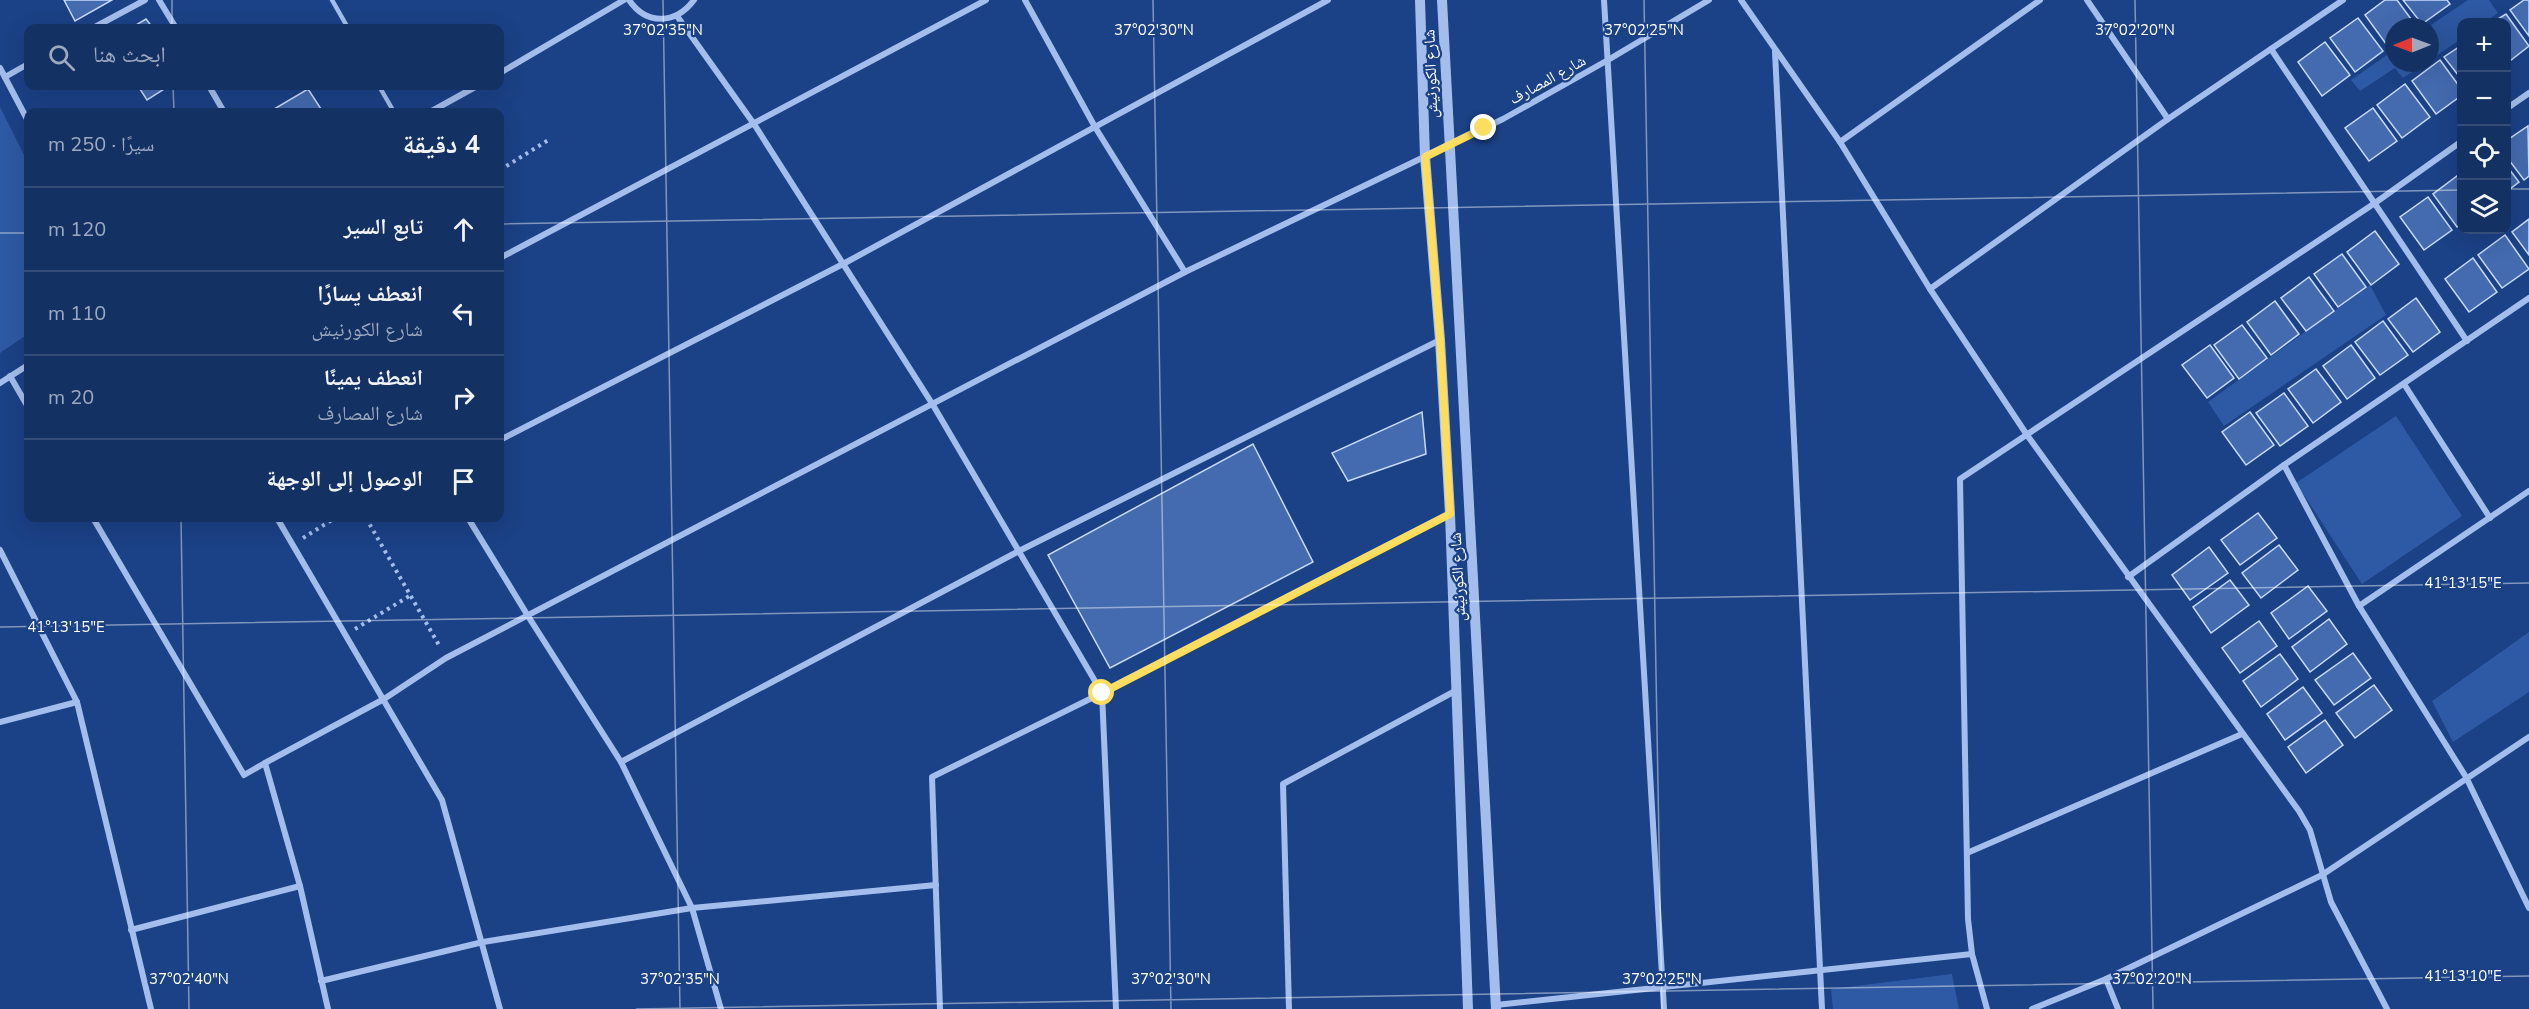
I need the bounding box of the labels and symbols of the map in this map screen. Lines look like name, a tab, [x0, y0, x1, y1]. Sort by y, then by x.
north arrow	[2385, 18, 2439, 72]
text: 37°02'35"N	[623, 20, 703, 40]
text: 37°02'30"N	[1114, 20, 1194, 40]
text: 37°02'25"N	[1604, 20, 1684, 40]
text: 37°02'20"N	[2095, 20, 2175, 40]
street label: شارع الكورنيش	[1418, 29, 1444, 119]
street label: شارع المصارف	[1505, 50, 1590, 110]
route end	[1470, 114, 1496, 140]
street label: شارع الكورنيش	[1445, 532, 1471, 622]
text: 41°13'15"E	[2424, 573, 2502, 593]
text: 41°13'15"E	[27, 617, 105, 637]
route start	[1088, 679, 1114, 705]
text: 41°13'10"E	[2424, 966, 2502, 986]
text: 37°02'40"N	[149, 969, 229, 989]
text: 37°02'35"N	[640, 969, 720, 989]
text: 37°02'30"N	[1131, 969, 1211, 989]
text: 37°02'25"N	[1622, 969, 1702, 989]
text: 37°02'20"N	[2112, 969, 2192, 989]

